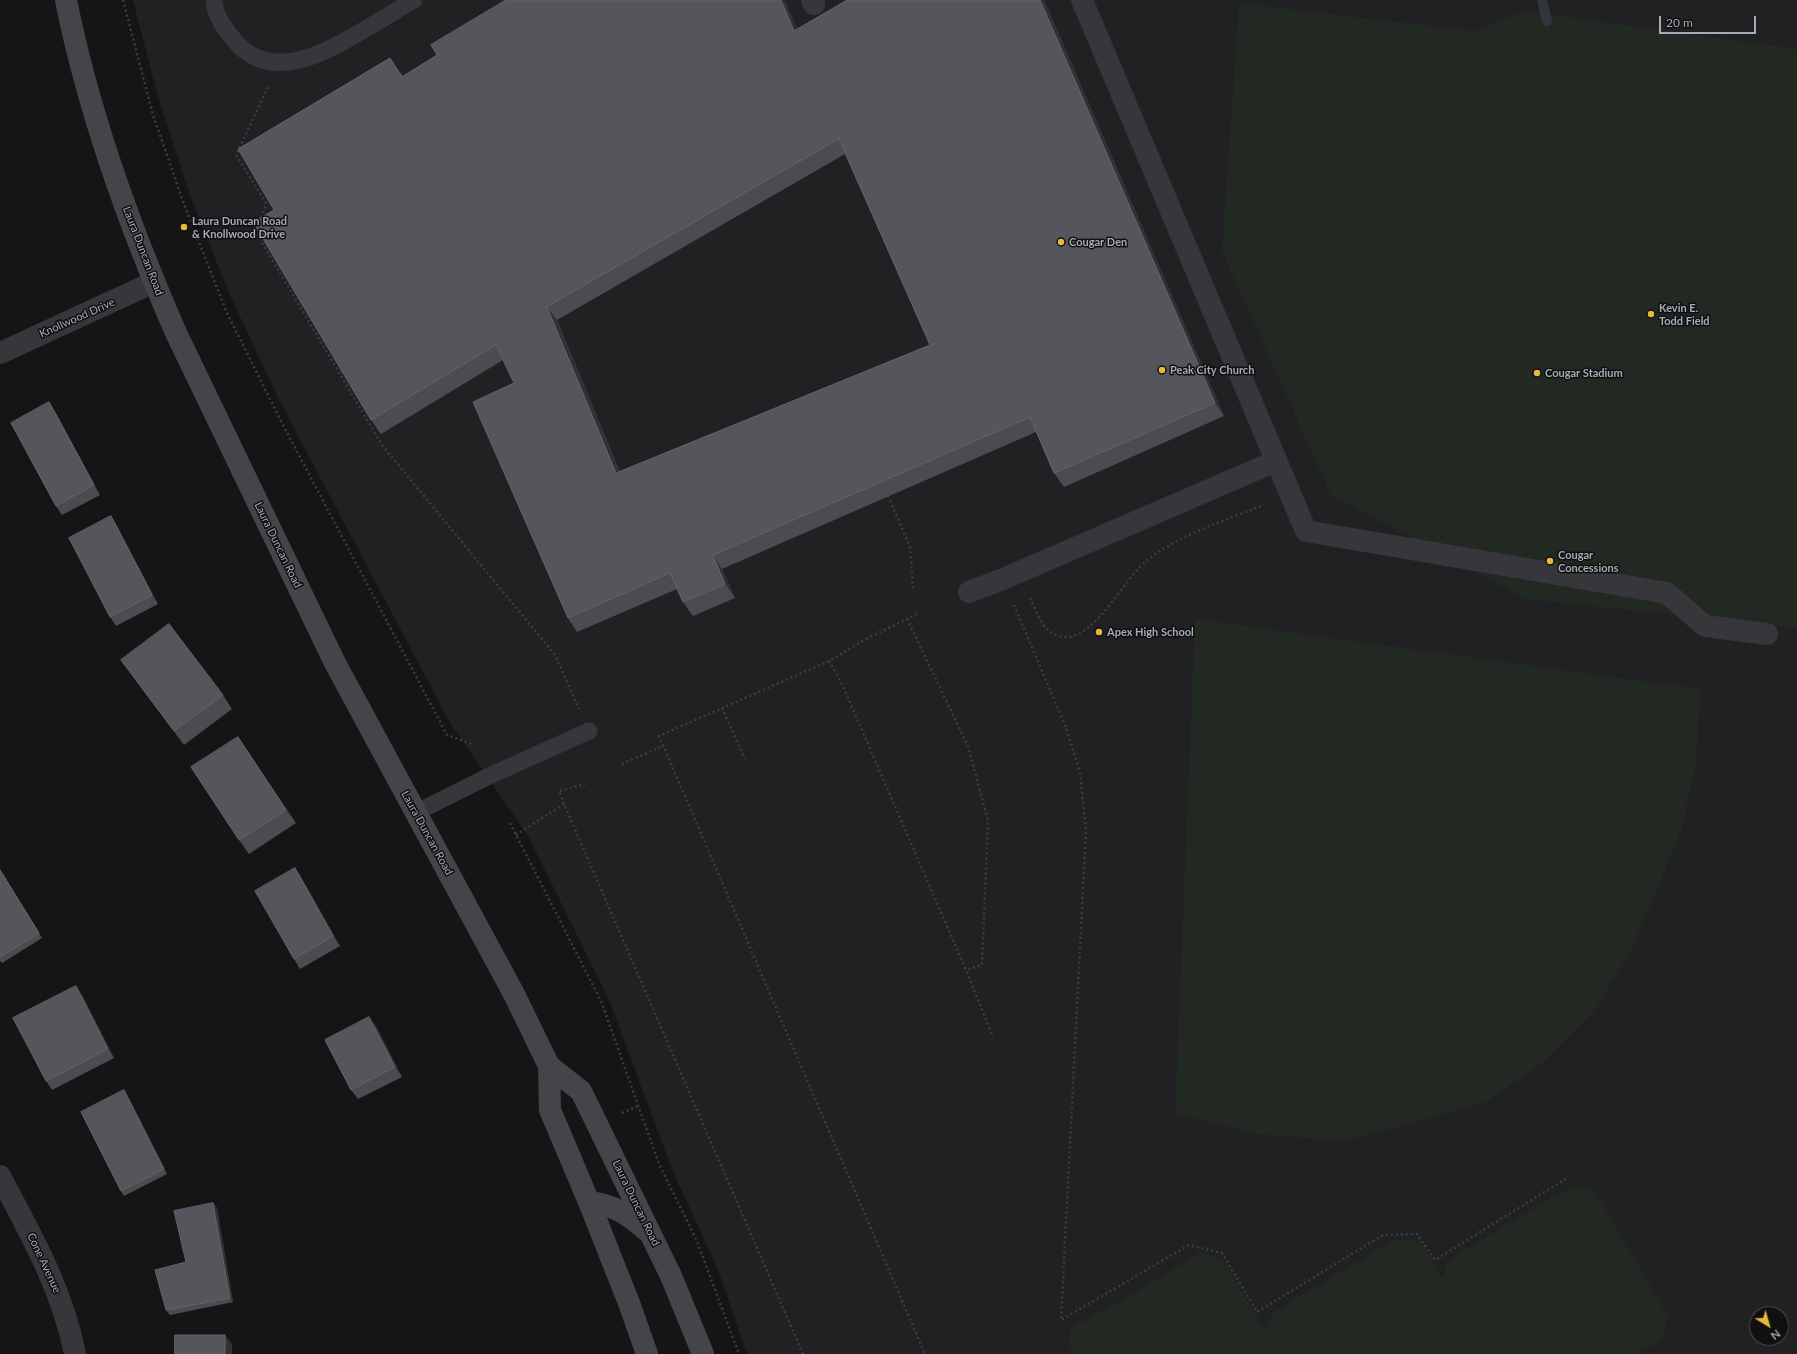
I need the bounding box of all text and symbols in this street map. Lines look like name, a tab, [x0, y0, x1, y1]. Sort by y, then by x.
scale bar	[1661, 8, 1758, 34]
text: 20 m	[1666, 15, 1693, 30]
street label: Laura Duncan Road	[120, 205, 166, 297]
place label: Laura Duncan Road & Knollwood Drive	[192, 214, 287, 240]
marker: Laura Duncan Road & Knollwood Drive	[179, 222, 189, 232]
place label: Cougar Den	[1069, 235, 1127, 249]
marker: Cougar Den	[1056, 237, 1066, 247]
street label: Knollwood Drive	[37, 295, 117, 341]
place label: Kevin E. Todd Field	[1659, 301, 1710, 327]
marker: Kevin E. Todd Field	[1646, 309, 1656, 319]
place label: Peak City Church	[1170, 363, 1254, 377]
marker: Peak City Church	[1157, 365, 1167, 375]
place label: Cougar Stadium	[1545, 366, 1623, 380]
marker: Cougar Stadium	[1532, 368, 1542, 378]
street label: Laura Duncan Road	[251, 500, 305, 590]
place label: Cougar Concessions	[1558, 548, 1619, 574]
marker: Cougar Concessions	[1545, 556, 1555, 566]
place label: Apex High School	[1107, 625, 1194, 639]
marker: Apex High School	[1094, 627, 1104, 637]
street label: Laura Duncan Road	[398, 789, 456, 877]
street label: Laura Duncan Road	[609, 1158, 663, 1248]
street label: Cone Avenue	[24, 1231, 64, 1295]
north arrow	[1749, 1306, 1789, 1346]
text: N	[1769, 1327, 1783, 1343]

